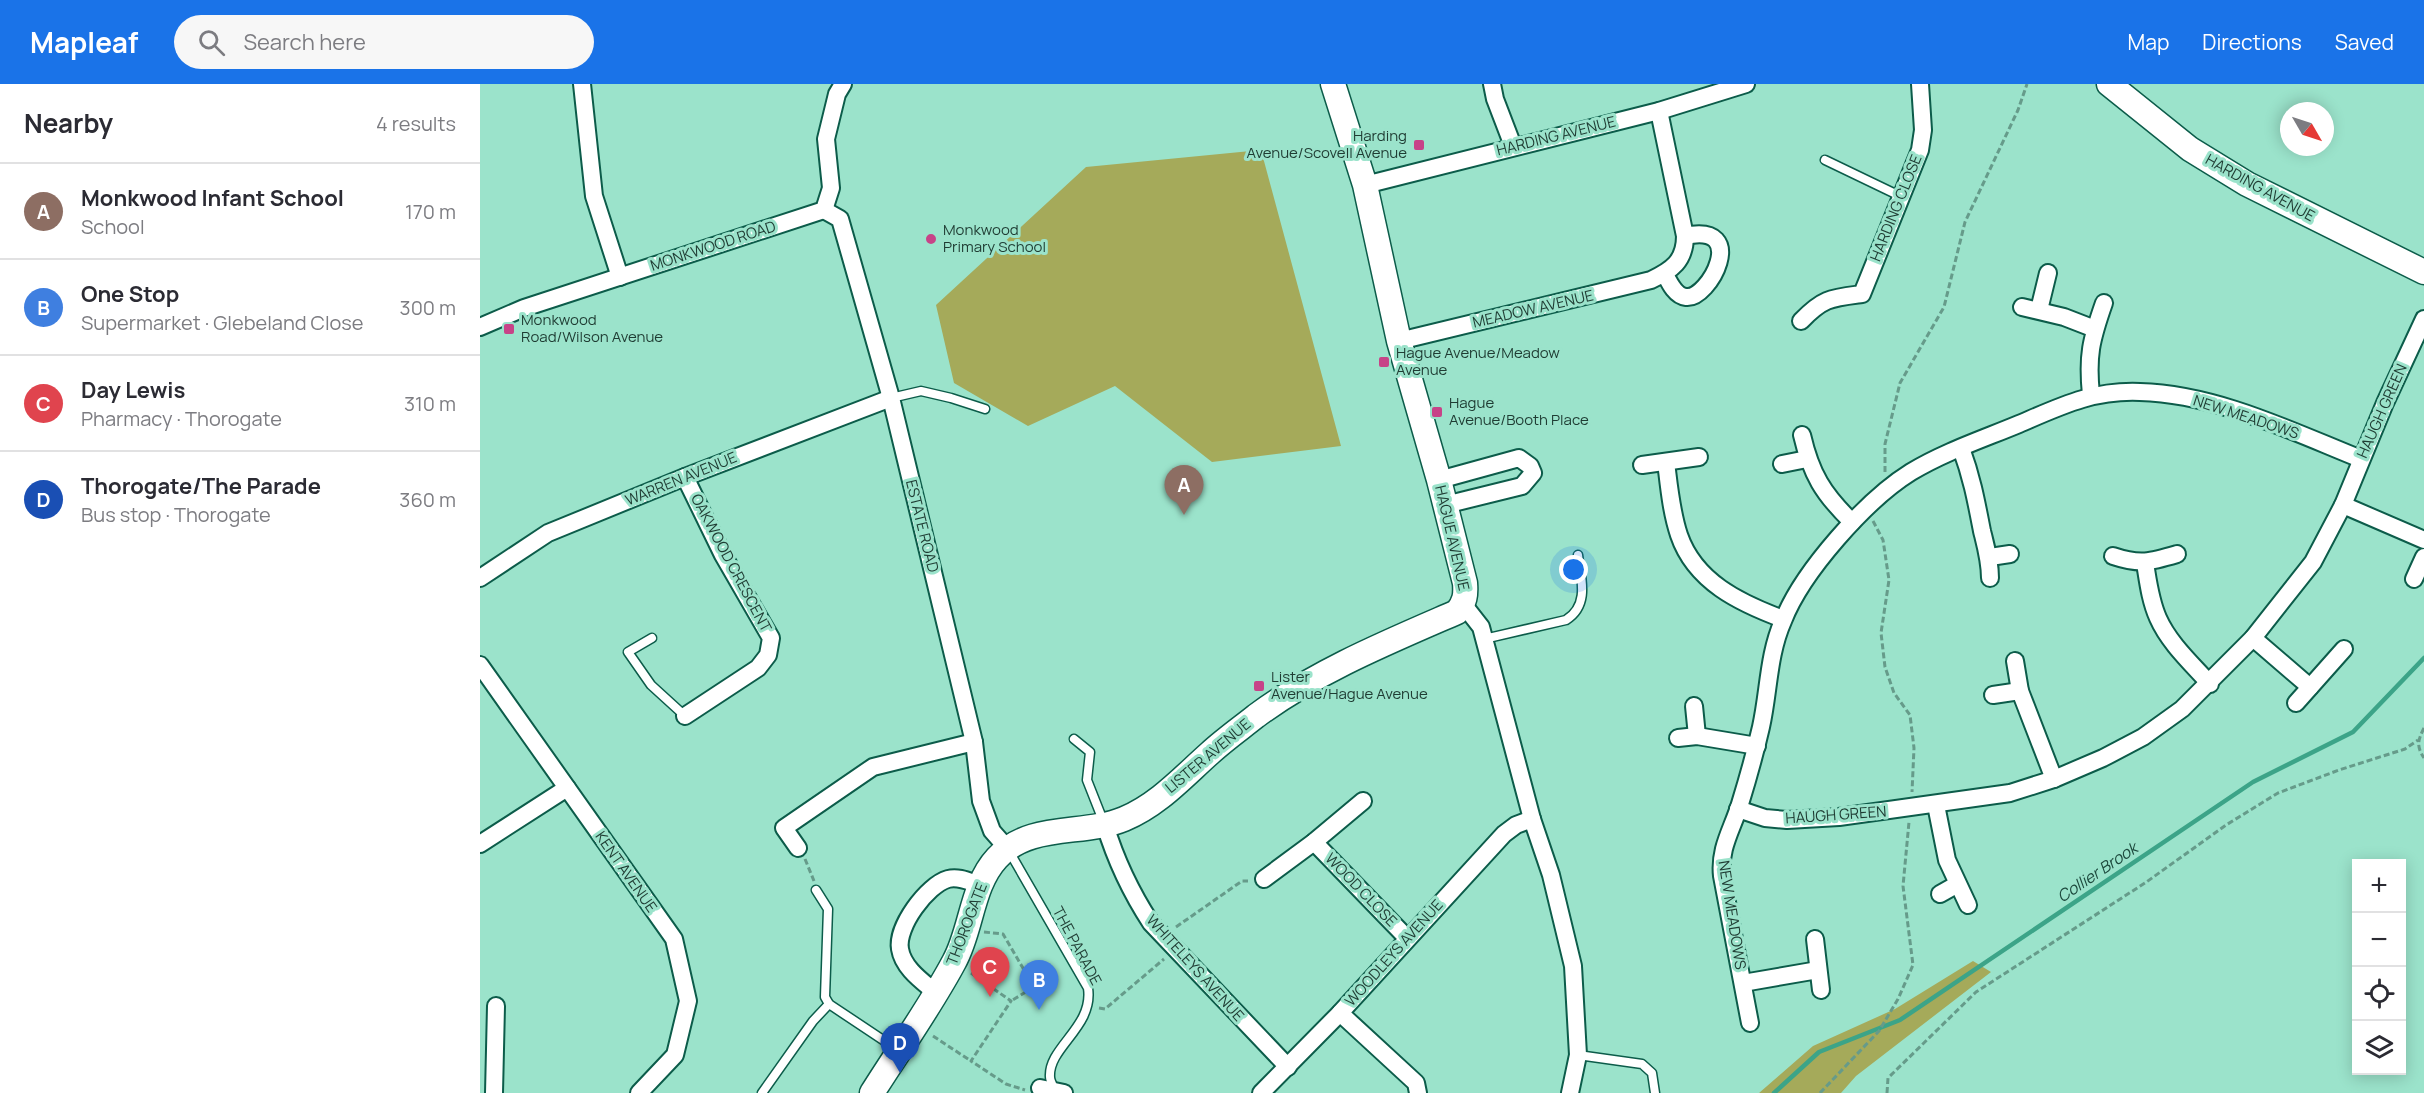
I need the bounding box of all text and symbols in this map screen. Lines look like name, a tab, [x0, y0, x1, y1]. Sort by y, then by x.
search box	[174, 15, 594, 69]
text: Mapleaf	[30, 23, 138, 61]
icon: search	[195, 26, 228, 59]
text: Search here	[243, 27, 366, 57]
text: Map	[2128, 28, 2169, 56]
text: Directions	[2202, 28, 2302, 56]
text: Saved	[2335, 28, 2394, 56]
north arrow	[2280, 102, 2334, 156]
text: Nearby	[24, 105, 113, 141]
text: 4 results	[376, 110, 456, 137]
street label: HARDING AVENUE	[1494, 111, 1618, 160]
place label: Harding Avenue/Scovell Avenue	[1246, 125, 1407, 163]
marker: Harding Avenue/Scovell Avenue	[1412, 138, 1426, 152]
street label: HARDING AVENUE	[2202, 149, 2319, 226]
street label: HARDING CLOSE	[1865, 151, 1927, 264]
text: Monkwood Infant School	[81, 183, 344, 213]
text: A	[37, 198, 50, 225]
text: 170 m	[405, 198, 456, 225]
text: School	[81, 213, 145, 240]
street label: MONKWOOD ROAD	[647, 215, 778, 276]
place label: Monkwood Primary School	[943, 219, 1046, 257]
marker: Monkwood Primary School	[924, 232, 938, 246]
text: One Stop	[81, 279, 179, 309]
street label: MEADOW AVENUE	[1470, 284, 1595, 333]
text: B	[37, 294, 50, 321]
text: 300 m	[400, 294, 456, 321]
text: Supermarket · Glebeland Close	[81, 309, 364, 336]
place label: Monkwood Road/Wilson Avenue	[521, 309, 663, 347]
marker: Monkwood Road/Wilson Avenue	[502, 322, 516, 336]
place label: Hague Avenue/Meadow Avenue	[1396, 342, 1560, 380]
marker: Hague Avenue/Meadow Avenue	[1377, 355, 1391, 369]
street label: HAUGH GREEN	[2351, 360, 2412, 461]
text: Day Lewis	[81, 375, 185, 405]
text: C	[36, 390, 51, 417]
text: 310 m	[404, 390, 456, 417]
street label: NEW MEADOWS	[2191, 390, 2302, 444]
place label: Hague Avenue/Booth Place	[1449, 392, 1589, 430]
text: Pharmacy · Thorogate	[81, 405, 282, 432]
marker: Hague Avenue/Booth Place	[1430, 405, 1444, 419]
street label: WARREN AVENUE	[622, 447, 740, 510]
pin: A	[1164, 466, 1204, 515]
text: Thorogate/The Parade	[81, 471, 321, 501]
street label: ESTATE ROAD	[901, 477, 944, 574]
street label: HAGUE AVENUE	[1430, 483, 1475, 593]
text: D	[36, 486, 51, 513]
text: 360 m	[399, 486, 456, 513]
street label: OAKWOOD CRESCENT	[686, 490, 777, 636]
text: Bus stop · Thorogate	[81, 501, 271, 528]
your location	[1559, 555, 1588, 584]
place label: Lister Avenue/Hague Avenue	[1271, 666, 1428, 704]
marker: Lister Avenue/Hague Avenue	[1252, 679, 1266, 693]
street label: LISTER AVENUE	[1160, 714, 1255, 798]
street label: HAUGH GREEN	[1785, 800, 1887, 829]
street label: KENT AVENUE	[591, 827, 662, 916]
water label: Collier Brook	[2052, 836, 2143, 907]
street label: WOOD CLOSE	[1321, 848, 1402, 931]
street label: NEW MEADOWS	[1714, 859, 1751, 971]
map controls	[2352, 859, 2406, 1075]
button: +	[2352, 859, 2406, 913]
street label: THOROGATE	[941, 880, 992, 968]
street label: WOODLEYS AVENUE	[1340, 895, 1447, 1011]
street label: THE PARADE	[1048, 903, 1107, 989]
street label: WHITELEYS AVENUE	[1142, 910, 1249, 1026]
button: −	[2352, 913, 2406, 967]
pin: C	[970, 948, 1010, 997]
pin: B	[1020, 960, 1058, 1010]
button: locate	[2352, 967, 2406, 1021]
button: layers	[2352, 1021, 2406, 1075]
pin: D	[880, 1024, 920, 1073]

